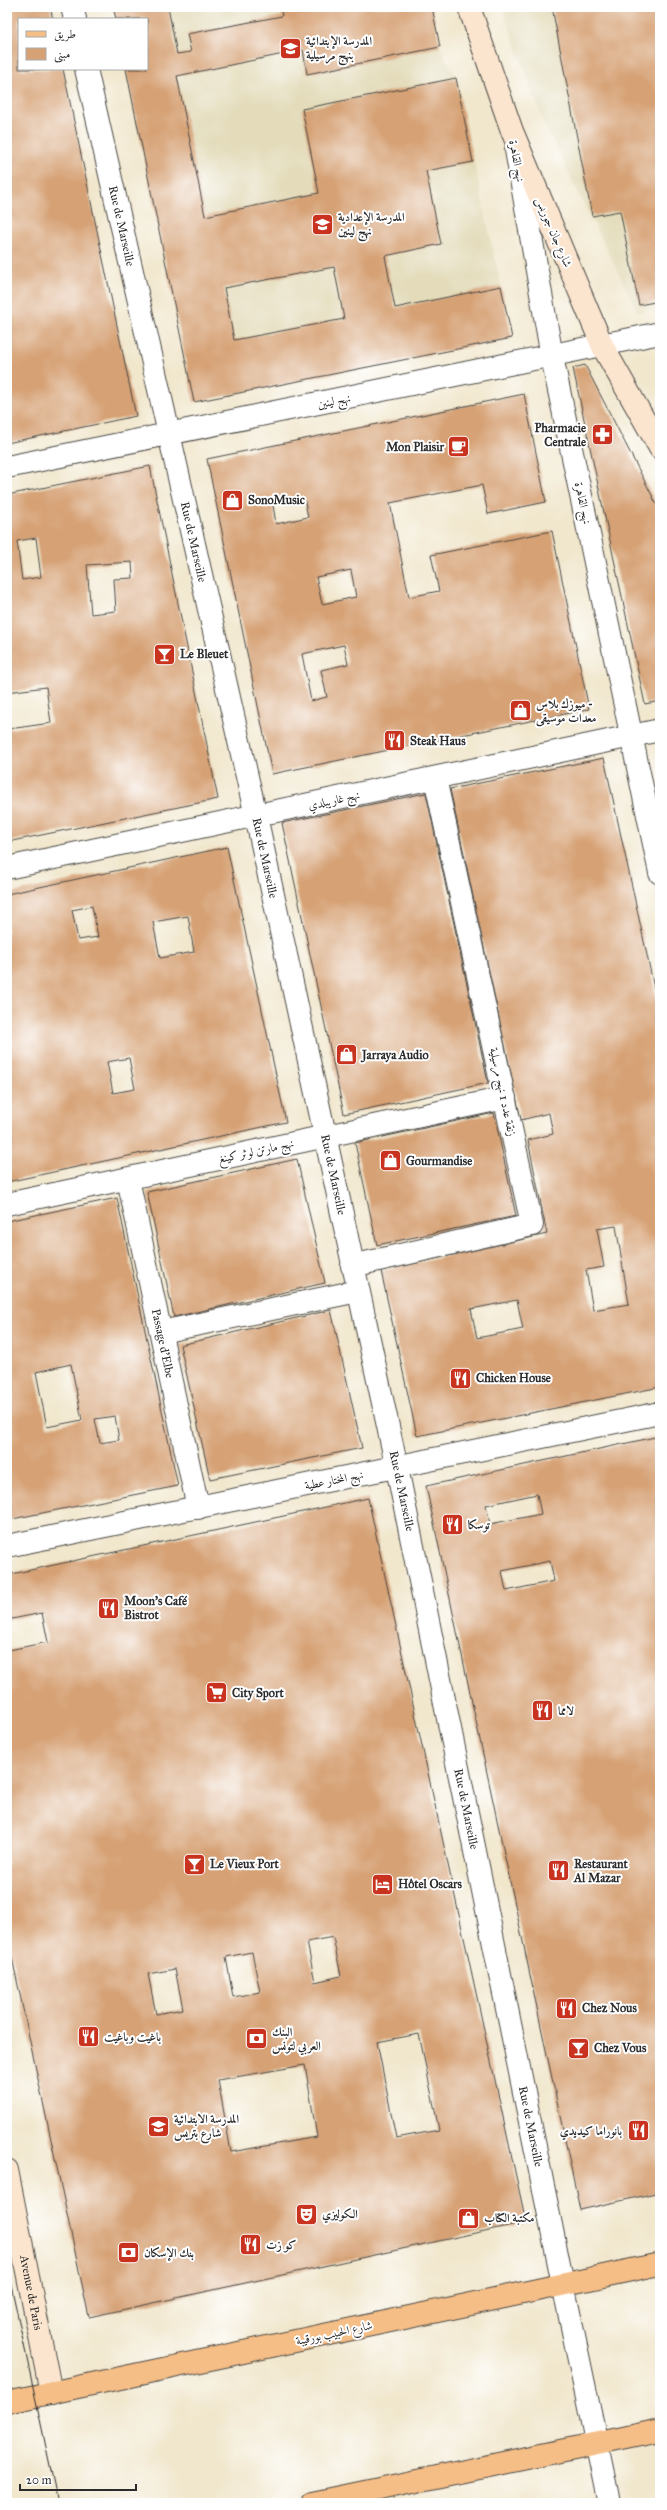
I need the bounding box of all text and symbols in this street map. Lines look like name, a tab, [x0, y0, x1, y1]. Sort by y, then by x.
legend	[18, 18, 148, 70]
text: طريق	[54, 27, 76, 42]
place label: المدرسة الإبتدائية بنهج مرسيلية	[306, 34, 372, 66]
school or university icon: المدرسة الإبتدائية بنهج مرسيلية	[277, 35, 303, 61]
text: مبنى	[54, 47, 70, 63]
street label: نهج القاهرة	[502, 139, 528, 184]
street label: Rue de Marseille	[106, 184, 138, 268]
street label: شارع جان جوريس	[529, 195, 575, 271]
place label: المدرسة الإعدادية نهج لينين	[338, 210, 405, 242]
school or university icon: المدرسة الإعدادية نهج لينين	[309, 211, 335, 237]
street label: نهج لينين	[316, 391, 353, 415]
place label: Pharmacie Centrale	[534, 421, 586, 449]
pharmacy icon: Pharmacie Centrale	[589, 422, 615, 448]
cafe icon: Mon Plaisir	[446, 434, 472, 460]
place label: Mon Plaisir	[386, 440, 444, 454]
street label: نهج القاهرة	[568, 481, 594, 526]
shop icon: SonoMusic	[220, 487, 246, 513]
place label: SonoMusic	[248, 493, 305, 507]
street label: Rue de Marseille	[178, 500, 210, 583]
bar icon: Le Bleuet	[152, 641, 178, 667]
place label: Le Bleuet	[180, 647, 229, 661]
place label: ميوزك بلاس - معدات موسيقى	[535, 697, 597, 727]
shop icon: ميوزك بلاس - معدات موسيقى	[507, 698, 533, 724]
restaurant icon: Steak Haus	[381, 728, 407, 754]
place label: Steak Haus	[410, 734, 466, 748]
street label: نهج غاريبلدي	[307, 788, 362, 816]
street label: Rue de Marseille	[250, 816, 281, 900]
shop icon: Jarraya Audio	[333, 1042, 359, 1068]
street label: زنقة عدد 1 نهج مرسيلية	[483, 1046, 519, 1139]
place label: Jarraya Audio	[360, 1048, 429, 1063]
street label: Rue de Marseille	[318, 1133, 349, 1216]
street label: نهج مارتن لوثر كينغ	[217, 1136, 296, 1170]
shop icon: Gourmandise	[377, 1148, 403, 1174]
place label: Gourmandise	[406, 1154, 472, 1168]
street label: Passage d'Elbe	[149, 1307, 177, 1379]
restaurant icon: Chicken House	[447, 1365, 473, 1391]
place label: Chicken House	[476, 1371, 551, 1385]
street label: Rue de Marseille	[387, 1449, 417, 1533]
street label: نهج المختار عطية	[303, 1467, 365, 1496]
restaurant icon: توسكا	[439, 1512, 465, 1538]
place label: توسكا	[468, 1518, 491, 1533]
place label: Moon's Café Bistrot	[124, 1594, 188, 1622]
restaurant icon: Moon's Café Bistrot	[96, 1595, 122, 1621]
supermarket icon: City Sport	[203, 1680, 229, 1706]
place label: City Sport	[232, 1686, 284, 1701]
restaurant icon: لامما	[529, 1698, 555, 1724]
place label: لامما	[558, 1704, 574, 1718]
street label: Rue de Marseille	[451, 1767, 481, 1851]
bar icon: Le Vieux Port	[181, 1851, 207, 1877]
place label: Le Vieux Port	[210, 1857, 280, 1871]
place label: Restaurant Al Mazar	[573, 1857, 628, 1885]
restaurant icon: Restaurant Al Mazar	[546, 1858, 572, 1884]
hotel icon: Hôtel Oscars	[369, 1871, 395, 1897]
place label: Hôtel Oscars	[398, 1877, 463, 1891]
restaurant icon: Chez Nous	[554, 1995, 580, 2021]
place label: Chez Nous	[582, 2001, 637, 2015]
restaurant icon: باغيت وباغيت	[76, 2024, 102, 2050]
place label: البنك العربي لتونس	[272, 2025, 321, 2056]
bank icon: البنك العربي لتونس	[244, 2026, 270, 2052]
place label: باغيت وباغيت	[104, 2030, 161, 2044]
bar icon: Chez Vous	[566, 2035, 592, 2061]
place label: Chez Vous	[594, 2041, 647, 2055]
street label: Rue de Marseille	[516, 2085, 546, 2168]
place label: المدرسة الابتدائية شارع بتريس	[174, 2112, 239, 2144]
school or university icon: المدرسة الابتدائية شارع بتريس	[145, 2113, 171, 2139]
restaurant icon: بانوراما كيديدي	[625, 2118, 651, 2144]
place label: بانوراما كيديدي	[560, 2124, 622, 2141]
theatre icon: الكوليزي	[293, 2201, 319, 2227]
shop icon: مكتبة الكتاب	[456, 2205, 482, 2231]
place label: الكوليزي	[322, 2207, 358, 2224]
place label: مكتبة الكتاب	[484, 2211, 535, 2226]
restaurant icon: كو زت	[238, 2232, 264, 2258]
place label: كو زت	[266, 2238, 297, 2253]
bank icon: بنك الإسكان	[116, 2240, 142, 2266]
place label: بنك الإسكان	[144, 2246, 194, 2262]
street label: Avenue de Paris	[17, 2253, 45, 2331]
street label: شارع الحبيب بورقيبة	[295, 2318, 375, 2352]
scale bar	[20, 2466, 136, 2492]
text: 20 m	[26, 2473, 52, 2487]

